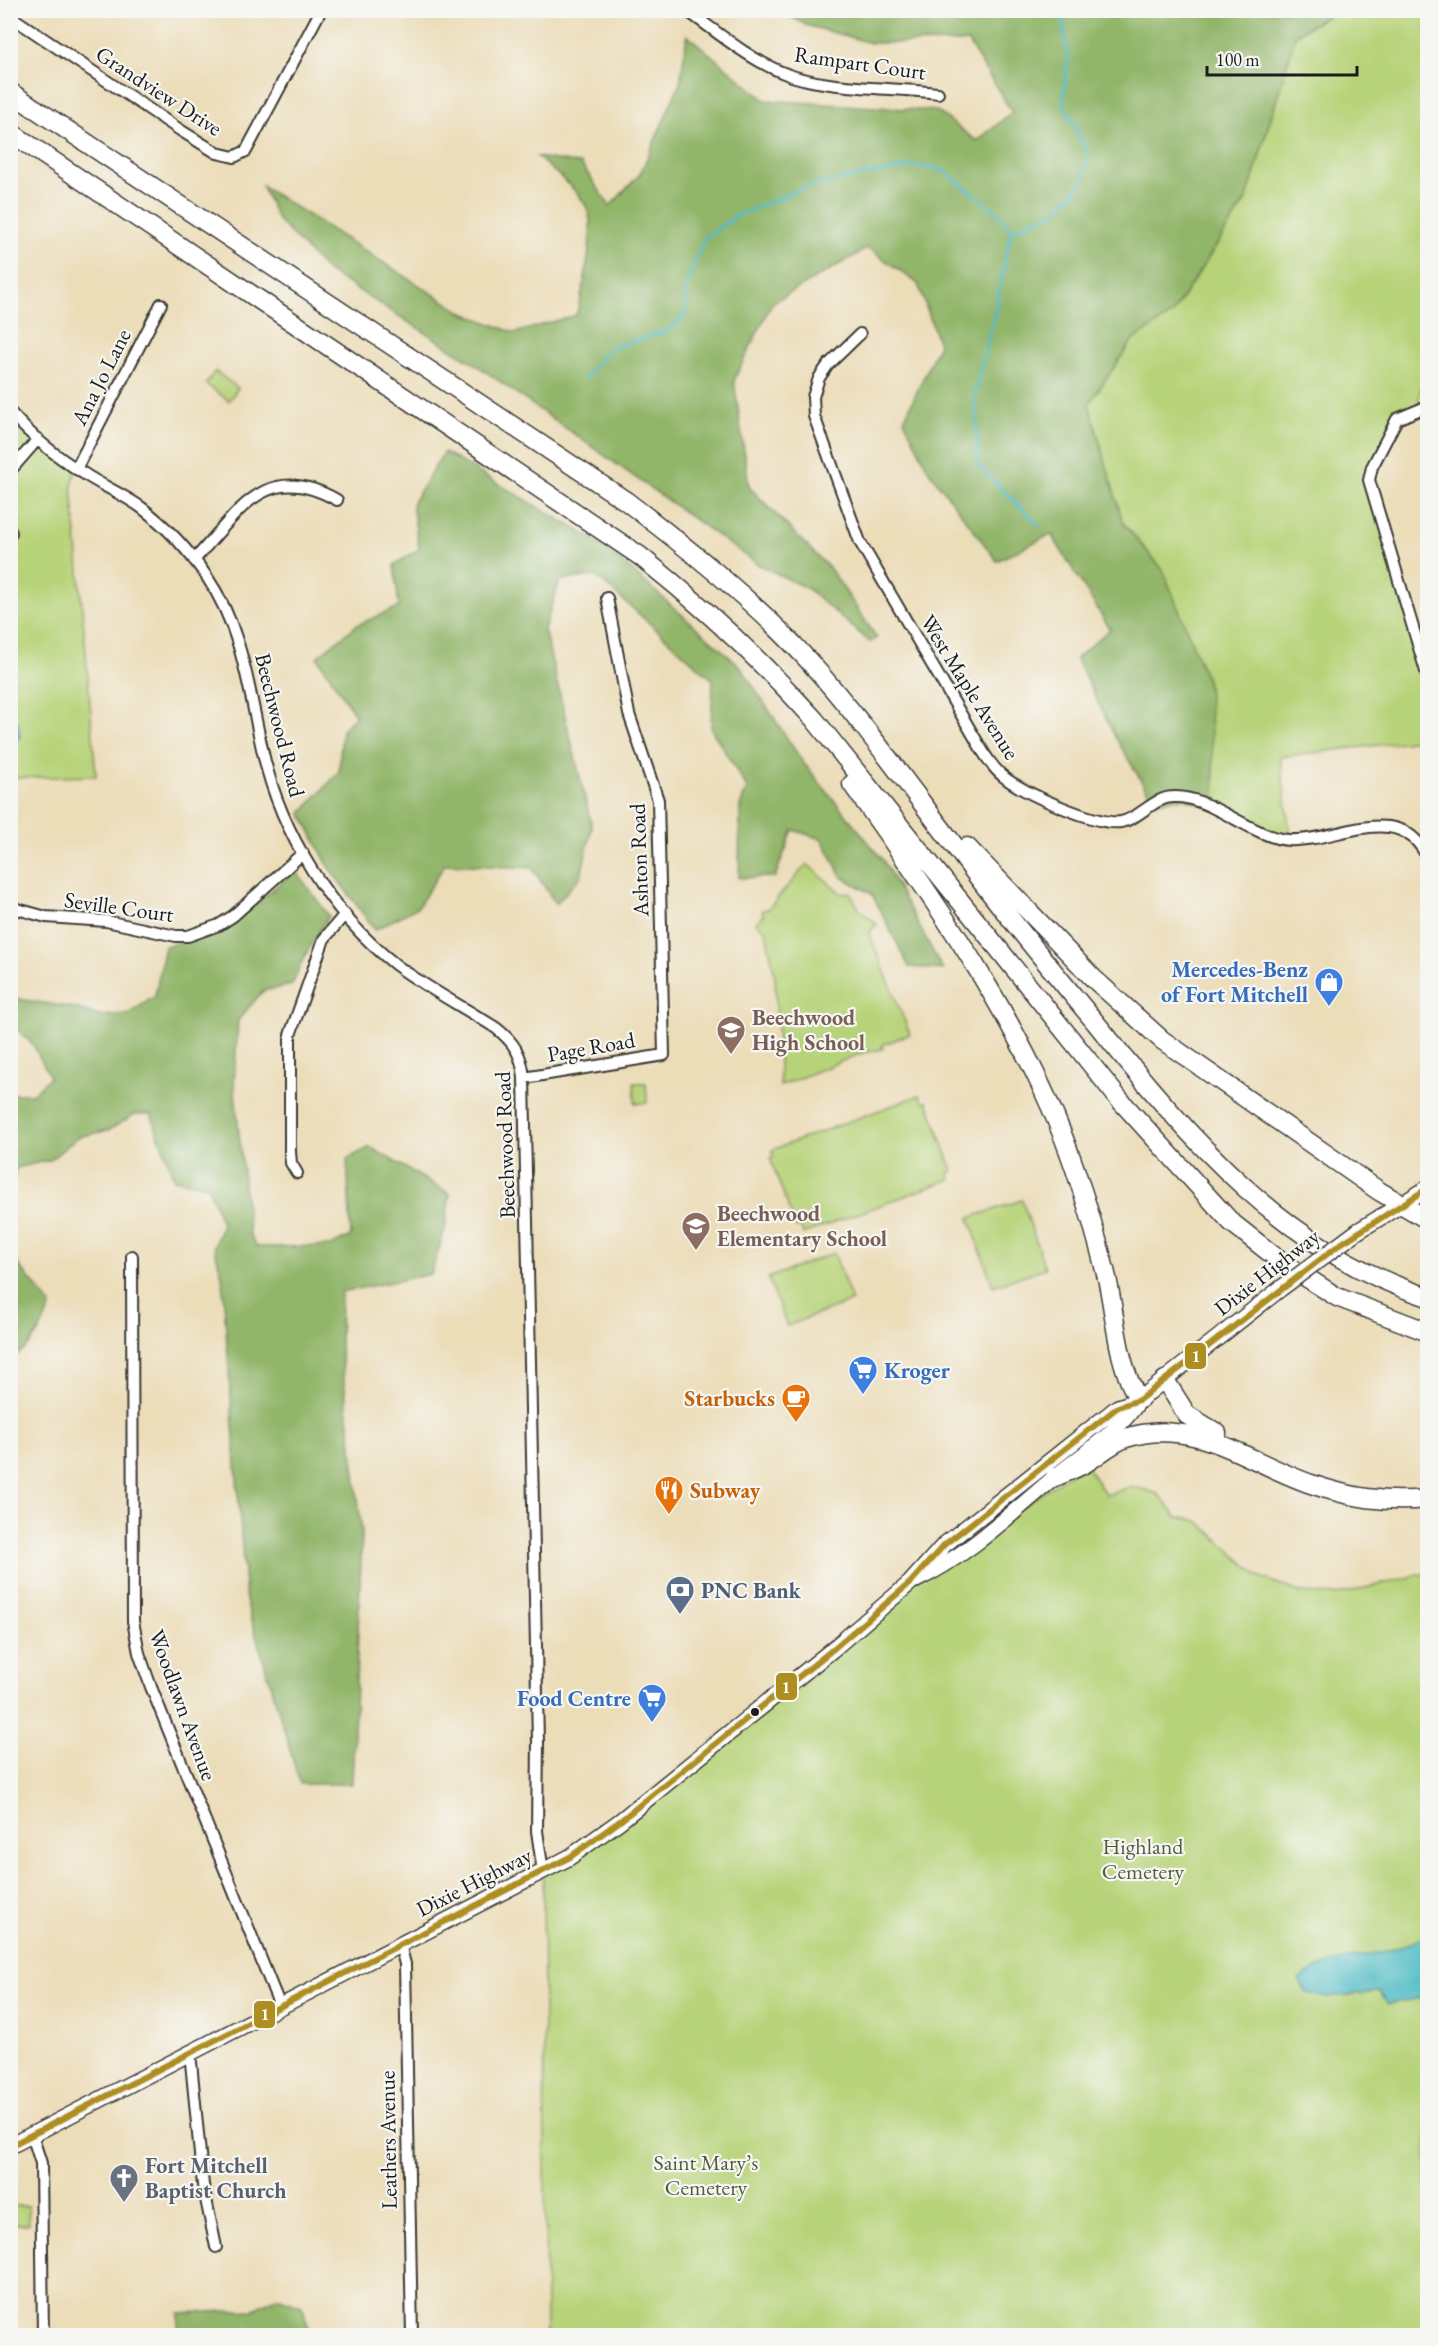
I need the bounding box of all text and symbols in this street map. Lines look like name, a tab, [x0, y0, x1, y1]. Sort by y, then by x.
street label: Grandview Drive	[90, 39, 228, 143]
street label: Rampart Court	[792, 39, 928, 87]
scale bar	[1207, 39, 1357, 77]
text: 100 m	[1216, 48, 1260, 71]
street label: Ana Jo Lane	[64, 323, 138, 431]
street label: West Maple Avenue	[914, 609, 1026, 765]
street label: Beechwood Road	[248, 650, 312, 801]
street label: Ashton Road	[622, 802, 656, 918]
street label: Seville Court	[63, 885, 175, 929]
place label: Mercedes-Benz of Fort Mitchell	[1161, 955, 1308, 1009]
shop icon: Mercedes-Benz of Fort Mitchell	[1313, 966, 1345, 1008]
place label: Beechwood High School	[752, 1003, 865, 1057]
school or university icon: Beechwood High School	[715, 1014, 747, 1056]
street label: Page Road	[545, 1025, 638, 1069]
street label: Beechwood Road	[488, 1070, 522, 1219]
place label: Beechwood Elementary School	[717, 1199, 887, 1253]
school or university icon: Beechwood Elementary School	[680, 1210, 712, 1252]
street label: Dixie Highway	[1208, 1221, 1326, 1322]
line badge: 1	[1184, 1342, 1207, 1370]
text: 1	[1192, 1346, 1200, 1367]
supermarket icon: Kroger	[847, 1354, 879, 1396]
place label: Kroger	[884, 1356, 951, 1385]
cafe icon: Starbucks	[780, 1382, 812, 1424]
place label: Starbucks	[684, 1384, 775, 1413]
restaurant icon: Subway	[653, 1474, 685, 1516]
place label: Subway	[690, 1476, 761, 1505]
bank icon: PNC Bank	[664, 1574, 696, 1616]
place label: PNC Bank	[701, 1576, 802, 1605]
street label: Woodlawn Avenue	[142, 1625, 224, 1785]
line badge: 1	[775, 1672, 798, 1701]
text: 1	[782, 1677, 790, 1698]
supermarket icon: Food Centre	[636, 1682, 668, 1724]
place label: Food Centre	[517, 1684, 631, 1713]
unlabelled marker	[749, 1706, 761, 1718]
park label: Highland Cemetery	[1102, 1832, 1185, 1886]
street label: Dixie Highway	[411, 1840, 537, 1924]
line badge: 1	[253, 2000, 276, 2029]
text: 1	[261, 2004, 269, 2025]
street label: Leathers Avenue	[372, 2070, 404, 2210]
park label: Saint Mary’s Cemetery	[654, 2148, 758, 2202]
place label: Fort Mitchell Baptist Church	[145, 2151, 287, 2205]
church icon: Fort Mitchell Baptist Church	[108, 2162, 140, 2204]

